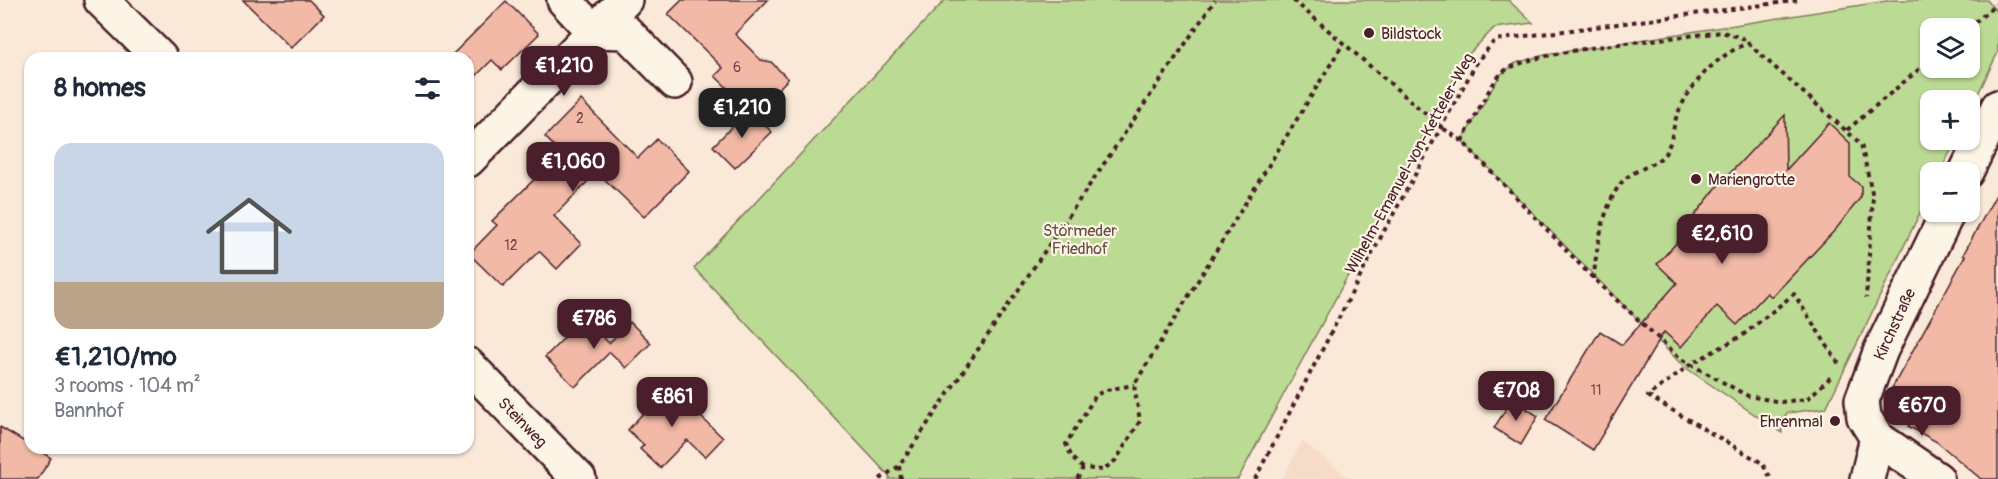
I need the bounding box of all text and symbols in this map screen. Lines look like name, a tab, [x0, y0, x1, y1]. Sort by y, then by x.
map controls	[1920, 18, 1980, 222]
button: layers	[1920, 18, 1980, 78]
place label: Bildstock	[1381, 24, 1442, 44]
marker: Bildstock	[1362, 26, 1376, 40]
pin: €1,210	[515, 46, 613, 97]
street label: Wilhelm-Emanuel-von-Ketteler-Weg	[1341, 50, 1479, 277]
text: €1,210	[535, 53, 593, 78]
house number: 6	[733, 59, 741, 76]
text: 8 homes	[54, 72, 146, 104]
icon: filters	[411, 72, 444, 105]
pin: €1,210	[693, 88, 791, 139]
button: +	[1920, 90, 1980, 150]
text: €1,210	[713, 95, 771, 120]
house number: 2	[576, 110, 584, 127]
pin: €1,060	[524, 142, 622, 193]
text: €1,060	[540, 149, 606, 174]
button: −	[1920, 162, 1980, 222]
place label: Mariengrotte	[1708, 170, 1795, 190]
marker: Mariengrotte	[1689, 172, 1703, 186]
icon: home	[195, 182, 303, 290]
pin: €2,610	[1673, 214, 1771, 265]
park label: Störmeder Friedhof	[1043, 221, 1117, 259]
text: €2,610	[1691, 221, 1753, 246]
house number: 12	[504, 237, 518, 254]
street label: Kirchstraße	[1870, 285, 1920, 364]
pin: €786	[558, 299, 630, 350]
text: €786	[571, 306, 617, 331]
text: €1,210/mo	[54, 341, 177, 373]
pin: €708	[1480, 371, 1552, 422]
text: 3 rooms · 104 m²	[54, 373, 201, 398]
pin: €861	[636, 377, 708, 428]
text: €708	[1492, 378, 1540, 403]
house number: 11	[1591, 382, 1601, 399]
text: €861	[651, 384, 693, 409]
pin: €670	[1886, 386, 1958, 437]
street label: Steinweg	[493, 393, 551, 452]
text: €670	[1898, 393, 1946, 418]
text: Bannhof	[54, 398, 125, 423]
place label: Ehrenmal	[1760, 412, 1823, 432]
marker: Ehrenmal	[1828, 414, 1842, 428]

